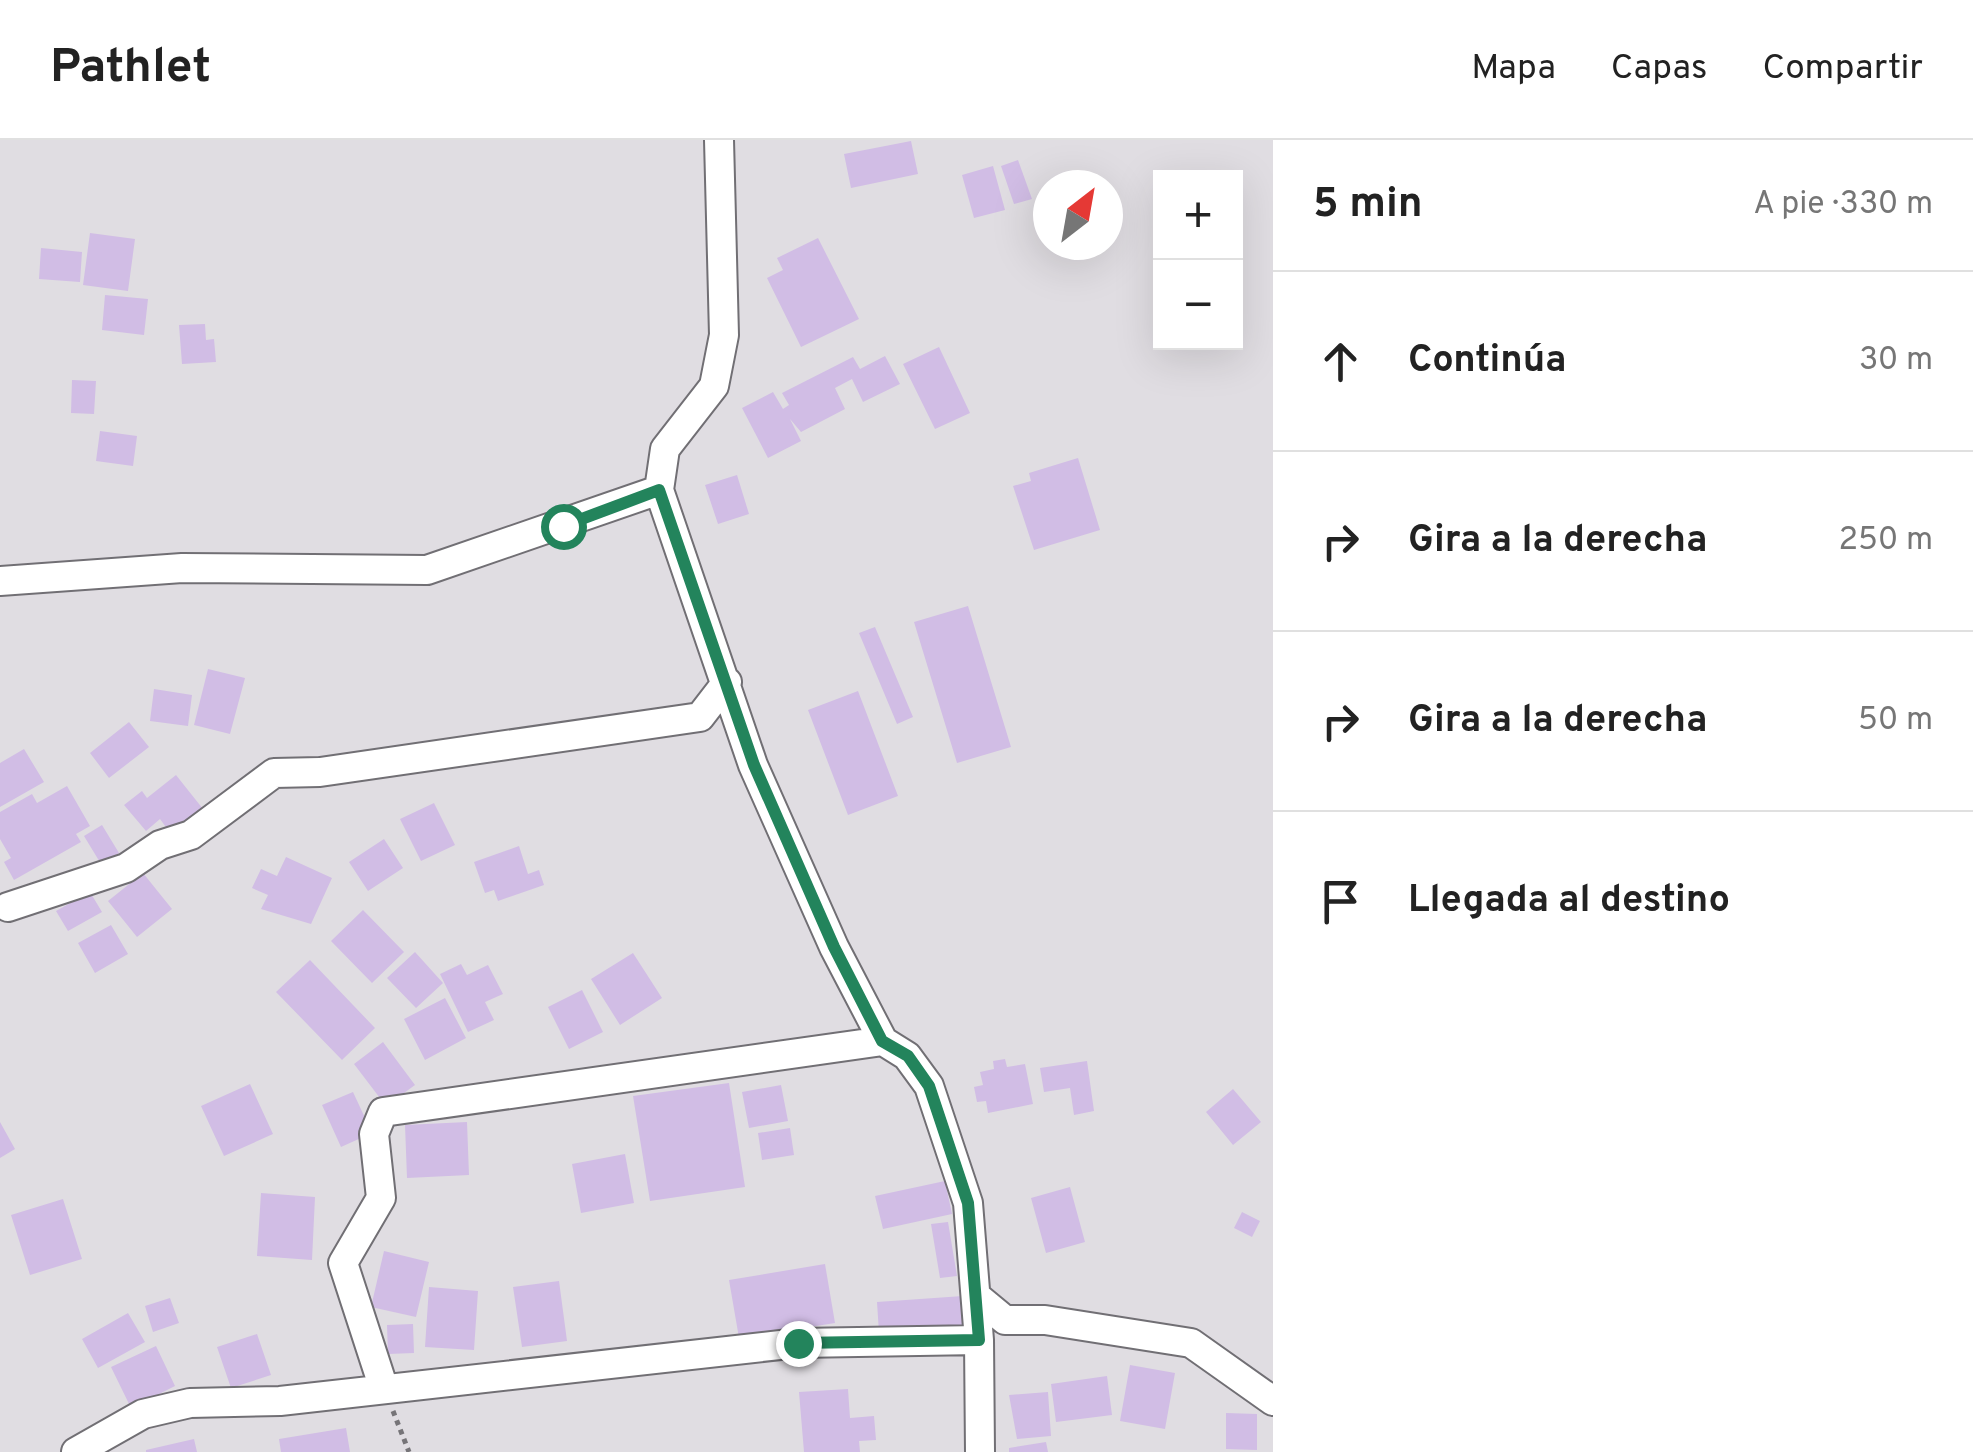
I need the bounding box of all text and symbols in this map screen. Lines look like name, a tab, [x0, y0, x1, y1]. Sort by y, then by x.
text: Pathlet	[50, 39, 211, 99]
text: Mapa	[1471, 47, 1556, 91]
text: Capas	[1611, 47, 1707, 91]
text: Compartir	[1762, 47, 1923, 91]
north arrow	[1033, 170, 1123, 260]
map controls	[1153, 170, 1243, 350]
button: +	[1153, 170, 1243, 260]
text: 5 min	[1313, 179, 1423, 232]
text: A pie · 330 m	[1753, 185, 1933, 225]
button: −	[1153, 260, 1243, 350]
icon: ahead	[1313, 334, 1368, 389]
text: Continúa	[1408, 337, 1566, 386]
text: 30 m	[1859, 341, 1933, 381]
route start	[541, 504, 587, 550]
icon: right	[1313, 514, 1368, 569]
text: Gira a la derecha	[1408, 517, 1707, 566]
text: 250 m	[1838, 521, 1933, 561]
icon: right	[1313, 694, 1368, 749]
text: Gira a la derecha	[1408, 697, 1707, 746]
text: 50 m	[1858, 701, 1933, 741]
icon: arrive	[1313, 874, 1368, 929]
text: Llegada al destino	[1408, 877, 1730, 926]
route end	[776, 1321, 822, 1367]

